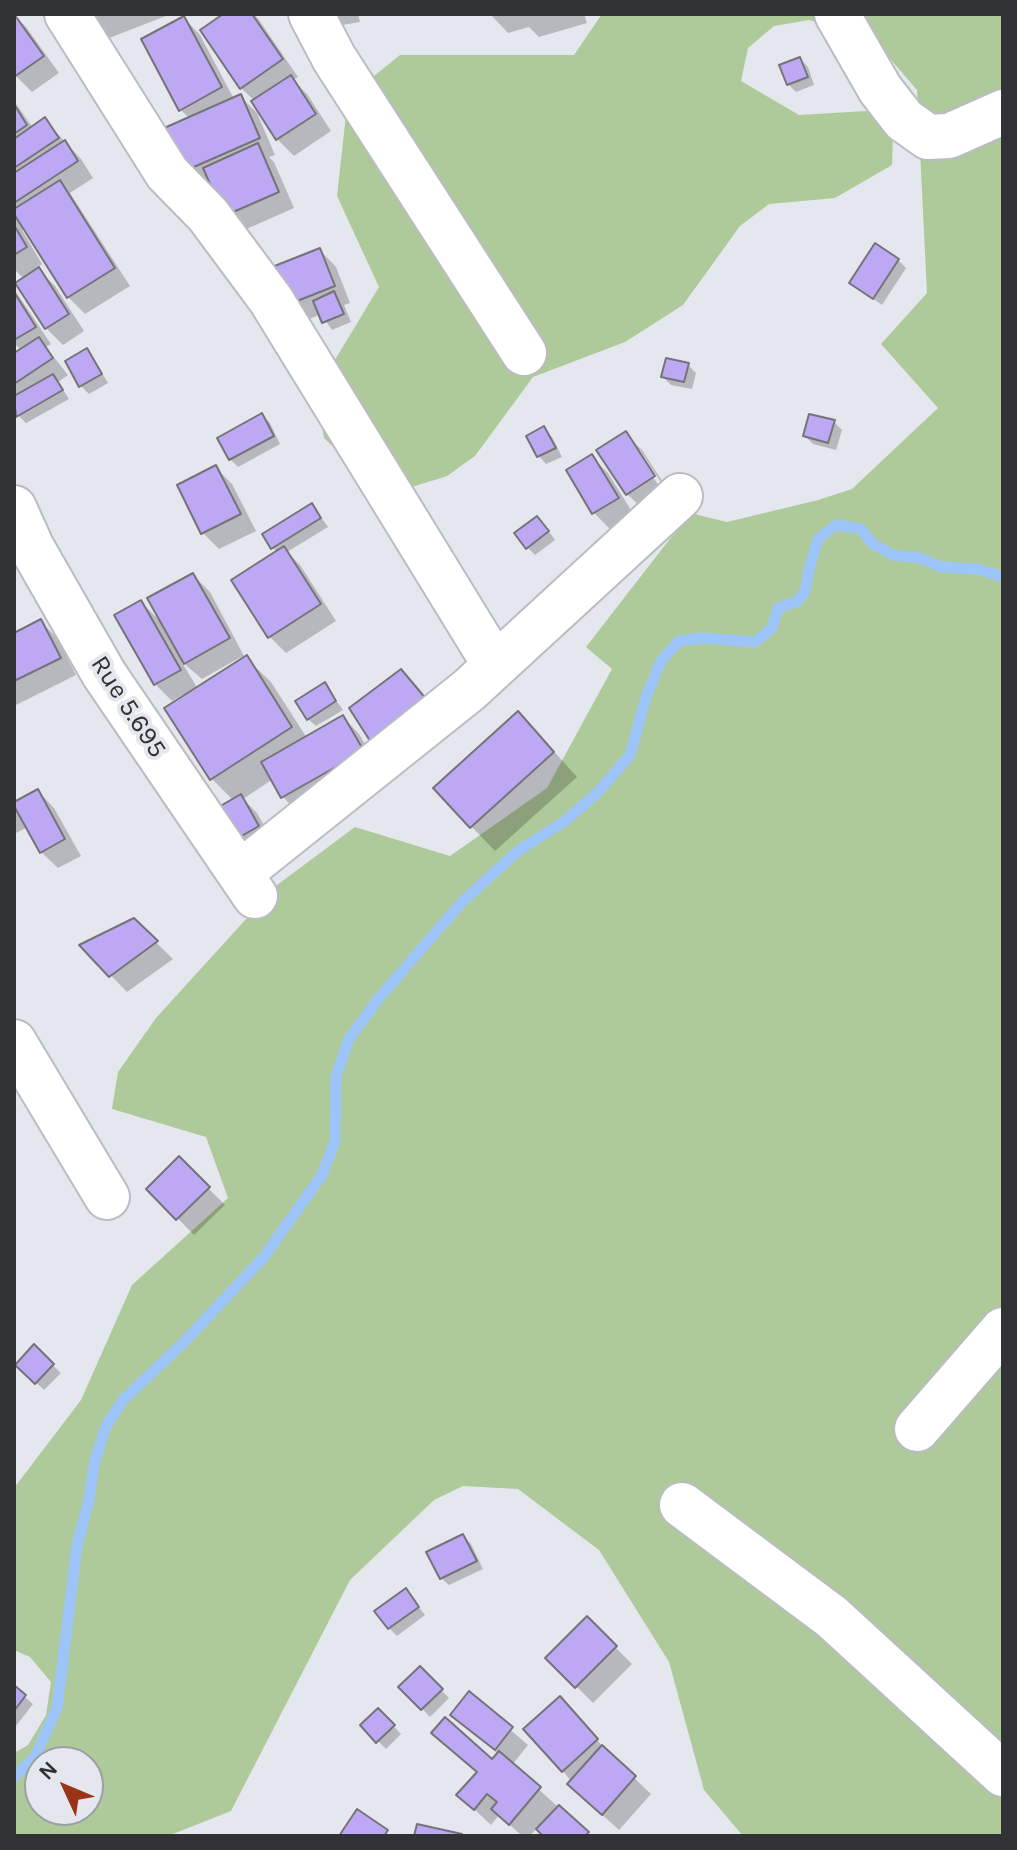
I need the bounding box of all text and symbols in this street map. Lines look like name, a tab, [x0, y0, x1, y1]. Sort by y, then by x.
street label: Rue 5.695	[84, 650, 172, 764]
north arrow	[24, 1746, 104, 1826]
text: N	[33, 1756, 63, 1785]

